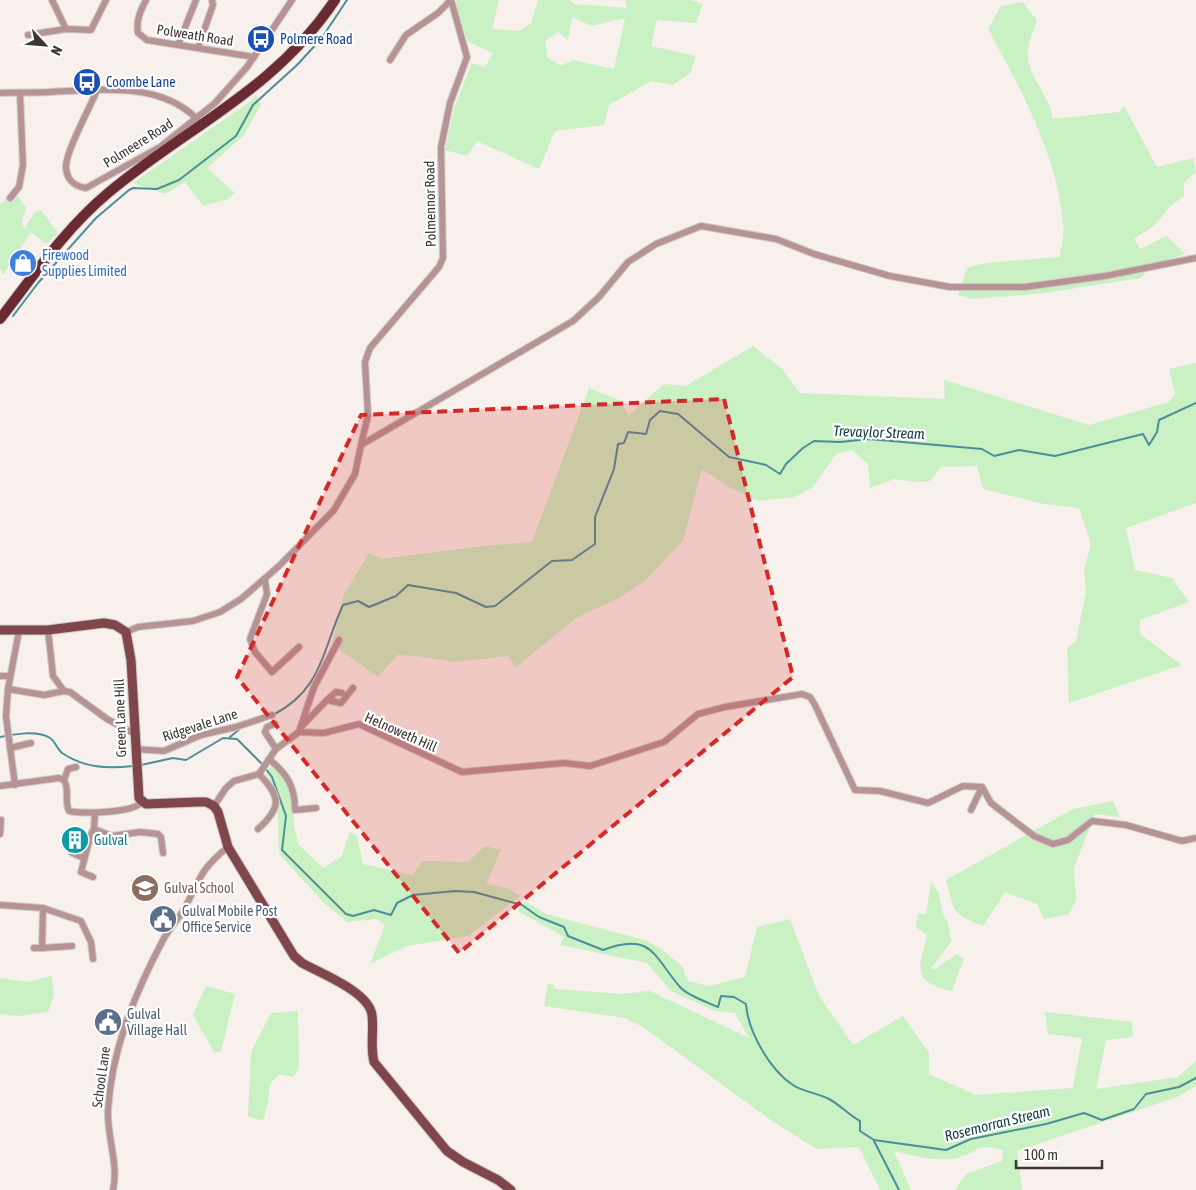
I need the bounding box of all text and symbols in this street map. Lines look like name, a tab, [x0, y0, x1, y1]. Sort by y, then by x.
north arrow	[20, 20, 70, 70]
street label: Polweath Road	[156, 21, 234, 49]
bus stop icon: Polmere Road	[246, 24, 276, 54]
place label: Polmere Road	[280, 31, 353, 47]
text: N	[48, 43, 66, 58]
bus stop icon: Coombe Lane	[72, 67, 102, 97]
place label: Coombe Lane	[106, 74, 176, 90]
street label: Polmeere Road	[100, 115, 176, 171]
street label: Polmennor Road	[421, 161, 439, 247]
place label: Firewood Supplies Limited	[42, 247, 127, 279]
shop icon: Firewood Supplies Limited	[8, 248, 38, 278]
water label: Trevaylor Stream	[833, 422, 925, 442]
street label: Green Lane Hill	[111, 678, 129, 758]
street label: Ridgevale Lane	[160, 705, 240, 745]
street label: Helnoweth Hill	[362, 709, 440, 755]
building icon: Gulval	[60, 825, 90, 855]
place label: Gulval	[94, 832, 128, 848]
school or university icon: Gulval School	[130, 873, 160, 903]
place label: Gulval School	[164, 880, 235, 896]
place label: Gulval Mobile Post Office Service	[182, 903, 277, 935]
public building icon: Gulval Mobile Post Office Service	[148, 904, 178, 934]
place label: Gulval Village Hall	[127, 1006, 187, 1038]
public building icon: Gulval Village Hall	[93, 1007, 123, 1037]
street label: School Lane	[89, 1045, 113, 1109]
water label: Rosemorran Stream	[943, 1102, 1052, 1144]
scale bar	[1016, 1138, 1102, 1170]
text: 100 m	[1024, 1146, 1058, 1163]

